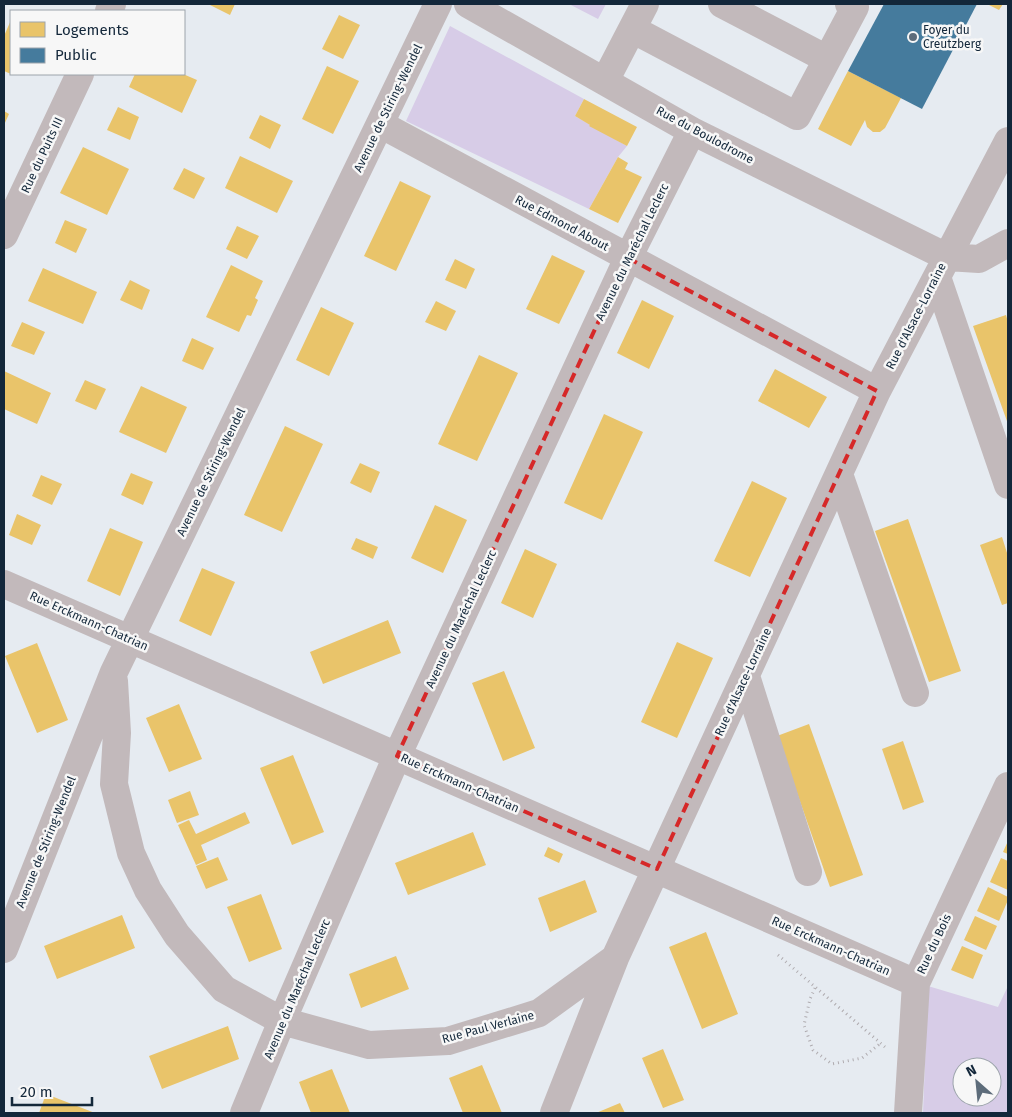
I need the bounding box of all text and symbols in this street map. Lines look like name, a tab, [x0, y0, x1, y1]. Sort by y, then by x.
legend	[10, 10, 185, 75]
text: Logements	[55, 21, 129, 39]
place label: Foyer du Creutzberg	[923, 23, 982, 51]
marker: Foyer du Creutzberg	[907, 31, 919, 43]
street label: Avenue de Stiring-Wendel	[351, 41, 425, 174]
text: Public	[55, 46, 97, 64]
street label: Rue du Boulodrome	[654, 103, 756, 167]
street label: Rue du Puits III	[18, 115, 66, 195]
street label: Avenue du Maréchal Leclerc	[593, 181, 671, 323]
street label: Rue Edmond About	[513, 192, 612, 254]
street label: Rue d'Alsace-Lorraine	[883, 260, 949, 372]
street label: Avenue de Stiring-Wendel	[174, 405, 248, 538]
street label: Avenue du Maréchal Leclerc	[423, 547, 499, 690]
street label: Rue Erckmann-Chatrian	[28, 589, 150, 653]
street label: Rue d'Alsace-Lorraine	[712, 626, 774, 738]
street label: Rue Erckmann-Chatrian	[399, 751, 521, 815]
street label: Avenue de Stiring-Wendel	[13, 774, 79, 910]
street label: Rue du Bois	[914, 911, 954, 976]
street label: Rue Erckmann-Chatrian	[770, 914, 892, 978]
street label: Avenue du Maréchal Leclerc	[261, 917, 333, 1061]
street label: Rue Paul Verlaine	[440, 1008, 536, 1046]
north arrow	[952, 1057, 1002, 1107]
text: N	[963, 1061, 979, 1081]
scale bar	[12, 1074, 92, 1106]
text: 20 m	[20, 1083, 53, 1101]

